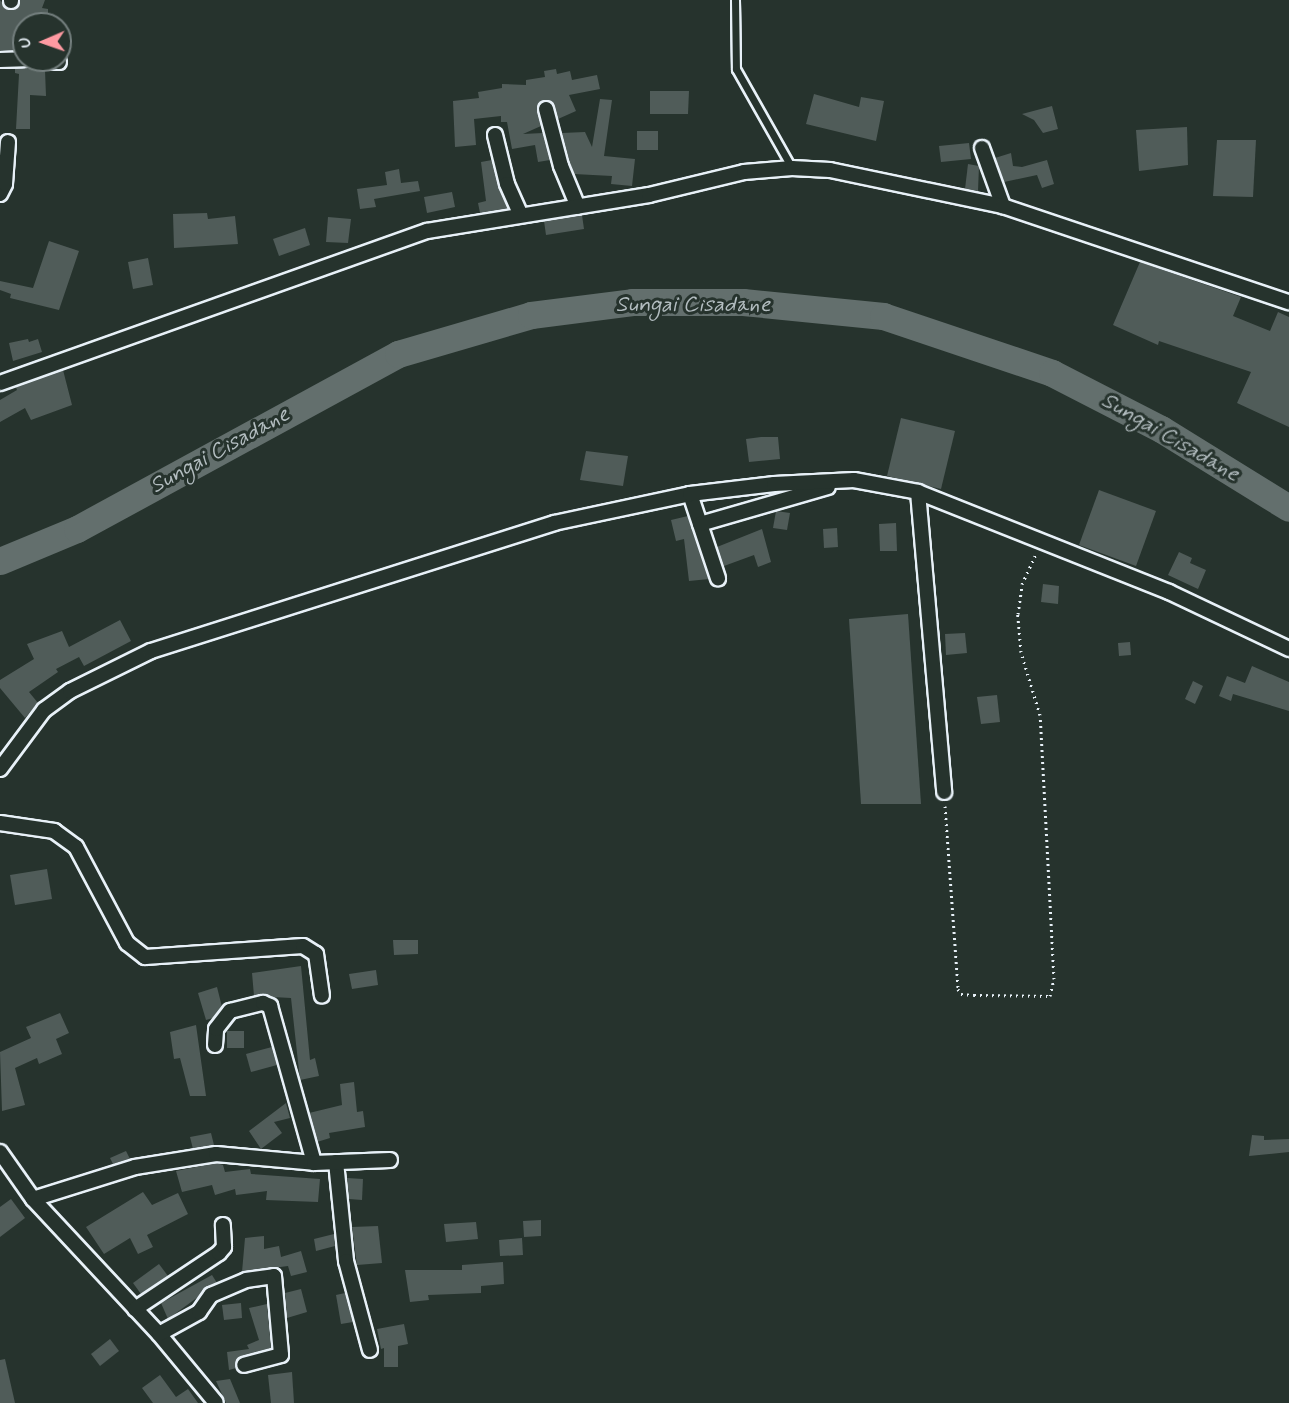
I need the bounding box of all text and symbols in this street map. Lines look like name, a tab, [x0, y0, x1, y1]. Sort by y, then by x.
north arrow	[12, 12, 72, 72]
text: U	[15, 37, 36, 48]
water label: Sungai Cisadane	[615, 293, 771, 319]
water label: Sungai Cisadane	[1096, 388, 1244, 488]
water label: Sungai Cisadane	[146, 402, 294, 500]

